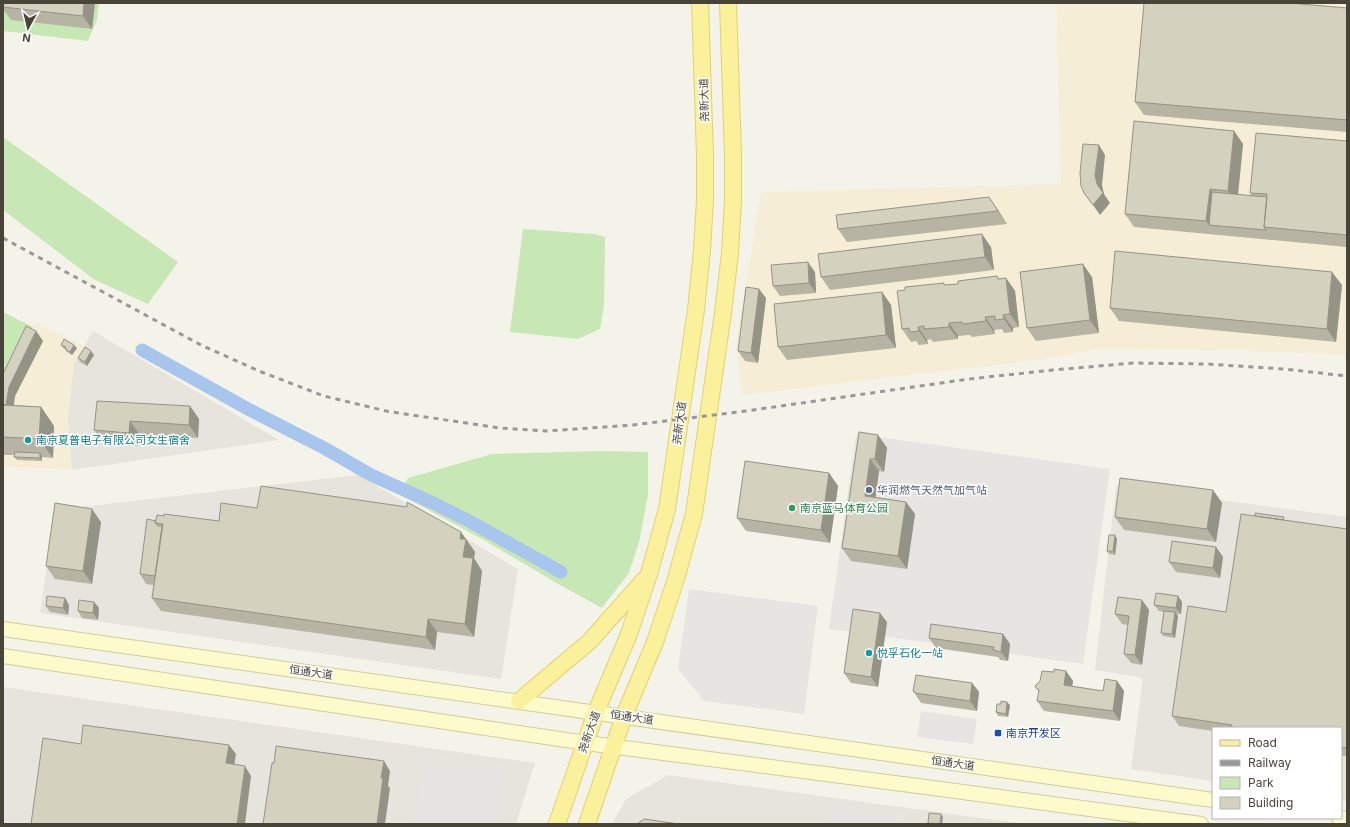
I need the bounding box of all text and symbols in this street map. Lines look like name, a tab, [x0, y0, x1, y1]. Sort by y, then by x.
north arrow	[8, 8, 48, 48]
text: N	[21, 30, 32, 45]
street label: 尧新大道	[697, 78, 711, 122]
street label: 尧新大道	[669, 400, 689, 446]
place label: 南京夏普电子有限公司女生宿舍	[36, 433, 190, 447]
marker: 南京夏普电子有限公司女生宿舍	[23, 435, 33, 445]
place label: 华润燃气天然气加气站	[877, 483, 987, 497]
marker: 华润燃气天然气加气站	[864, 485, 874, 495]
place label: 南京蓝马体育公园	[800, 501, 888, 515]
marker: 南京蓝马体育公园	[787, 503, 797, 513]
place label: 悦孚石化一站	[877, 646, 943, 660]
marker: 悦孚石化一站	[864, 648, 874, 658]
street label: 恒通大道	[288, 662, 334, 682]
street label: 恒通大道	[609, 707, 655, 727]
street label: 尧新大道	[575, 709, 603, 755]
place label: 南京开发区	[1006, 726, 1061, 740]
legend	[1212, 727, 1342, 819]
marker: 南京开发区	[993, 728, 1003, 738]
text: Road	[1248, 735, 1277, 750]
street label: 恒通大道	[930, 753, 976, 773]
text: Railway	[1248, 755, 1292, 770]
text: Park	[1248, 775, 1274, 790]
text: Building	[1248, 795, 1293, 810]

